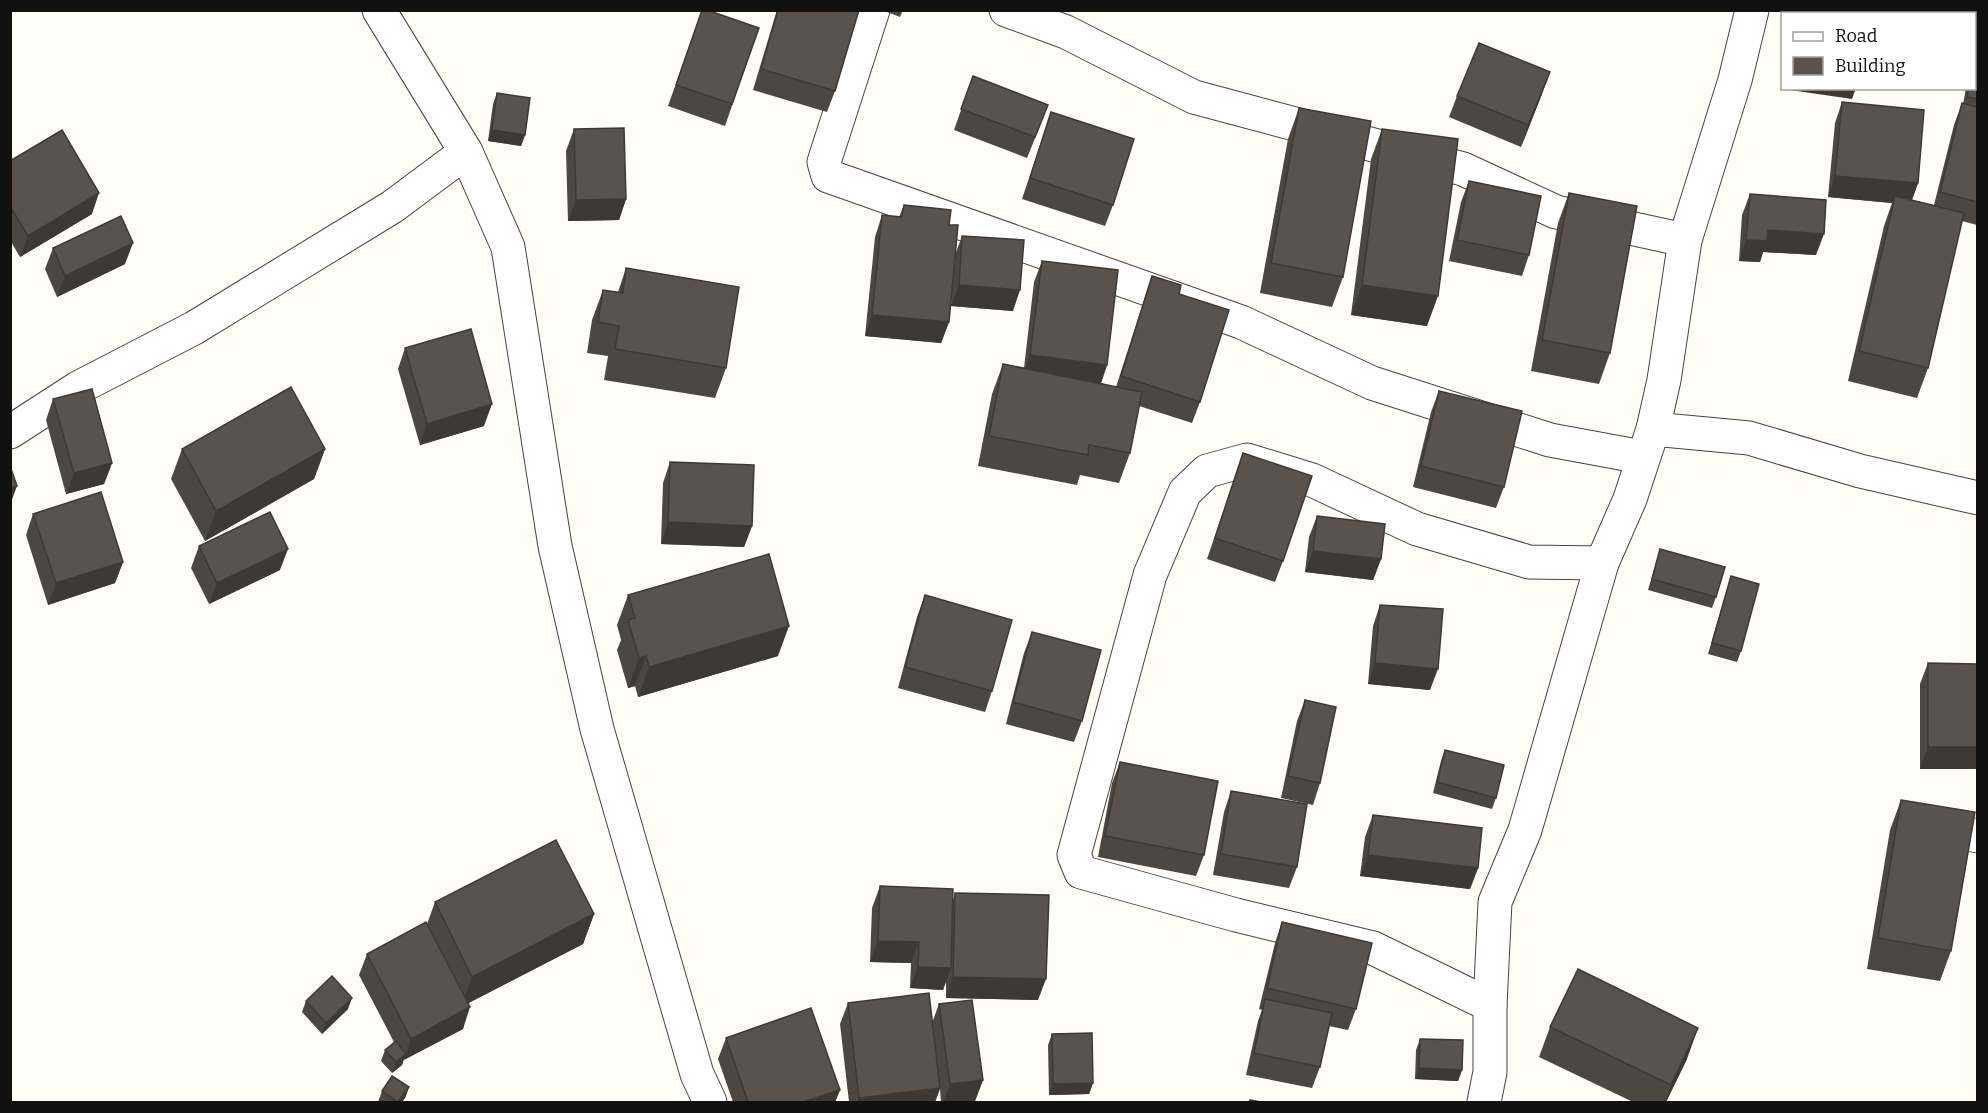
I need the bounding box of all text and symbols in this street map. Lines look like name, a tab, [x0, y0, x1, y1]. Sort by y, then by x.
legend	[1781, 12, 1976, 90]
text: Road	[1835, 25, 1878, 47]
text: Building	[1835, 55, 1906, 77]

